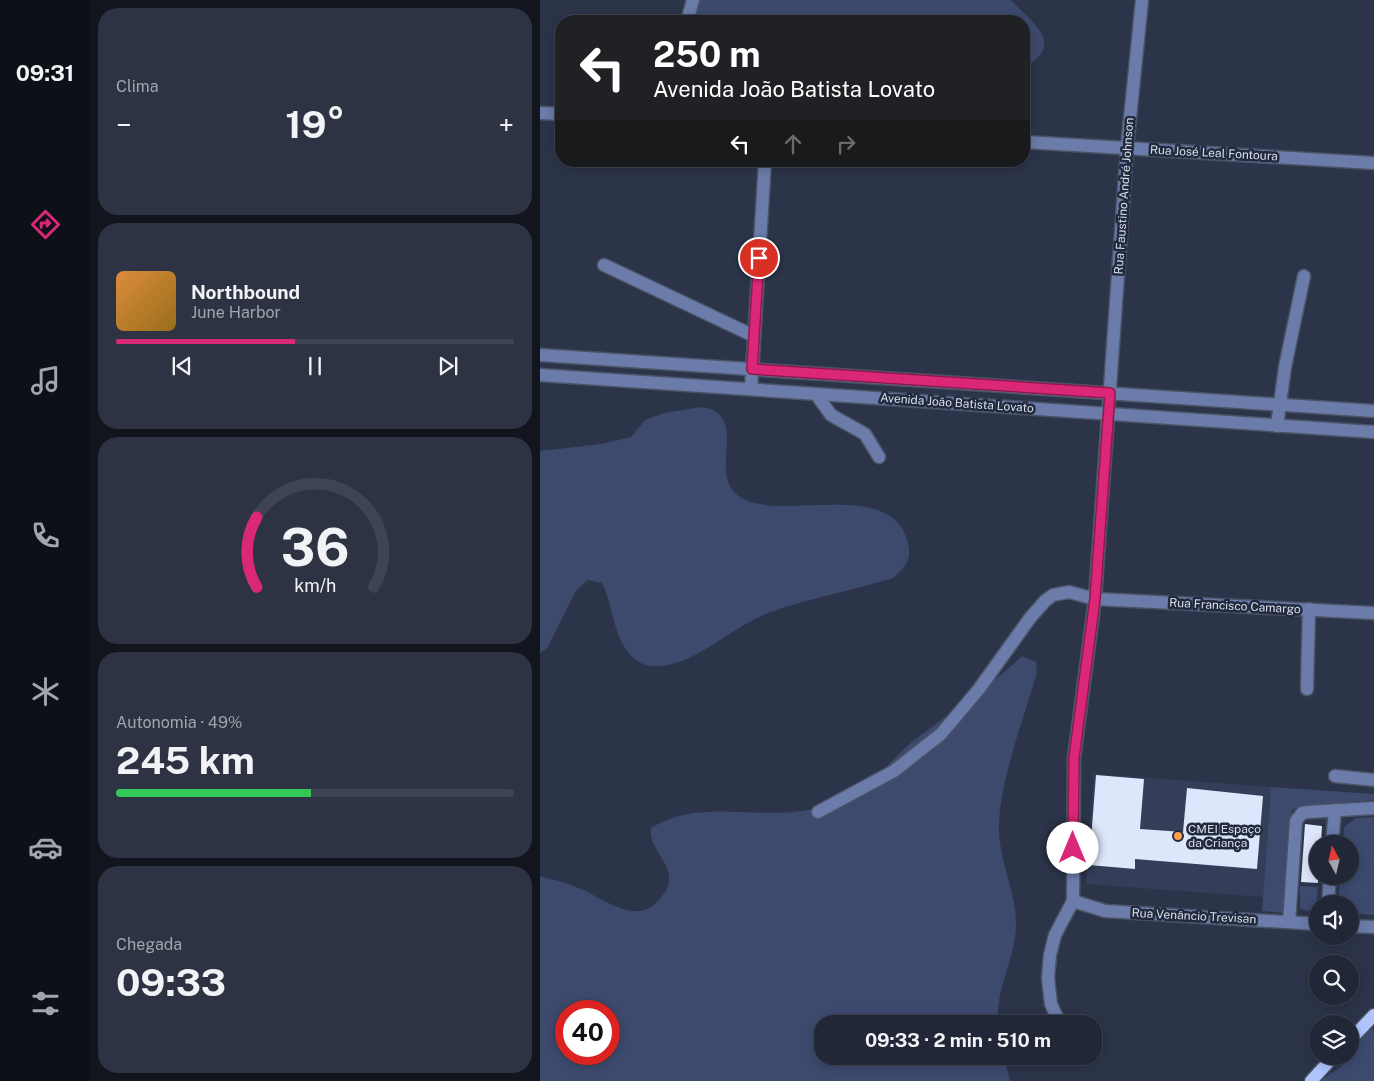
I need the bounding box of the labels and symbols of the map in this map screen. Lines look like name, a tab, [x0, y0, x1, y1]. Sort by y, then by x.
street label: Rua Faustino André Johnson	[1112, 117, 1136, 275]
street label: Rua José Leal Fontoura	[1150, 143, 1278, 163]
pin	[738, 237, 780, 279]
street label: Avenida João Batista Lovato	[880, 391, 1034, 415]
street label: Rua Francisco Camargo	[1169, 596, 1301, 616]
position arrow	[1046, 821, 1098, 873]
place label: CMEI Espaço da Criança	[1188, 822, 1261, 850]
marker: CMEI Espaço da Criança	[1172, 830, 1184, 842]
north arrow	[1309, 835, 1359, 885]
street label: Rua Venâncio Trevisan	[1131, 906, 1257, 926]
speed limit sign: 40	[555, 1000, 620, 1065]

